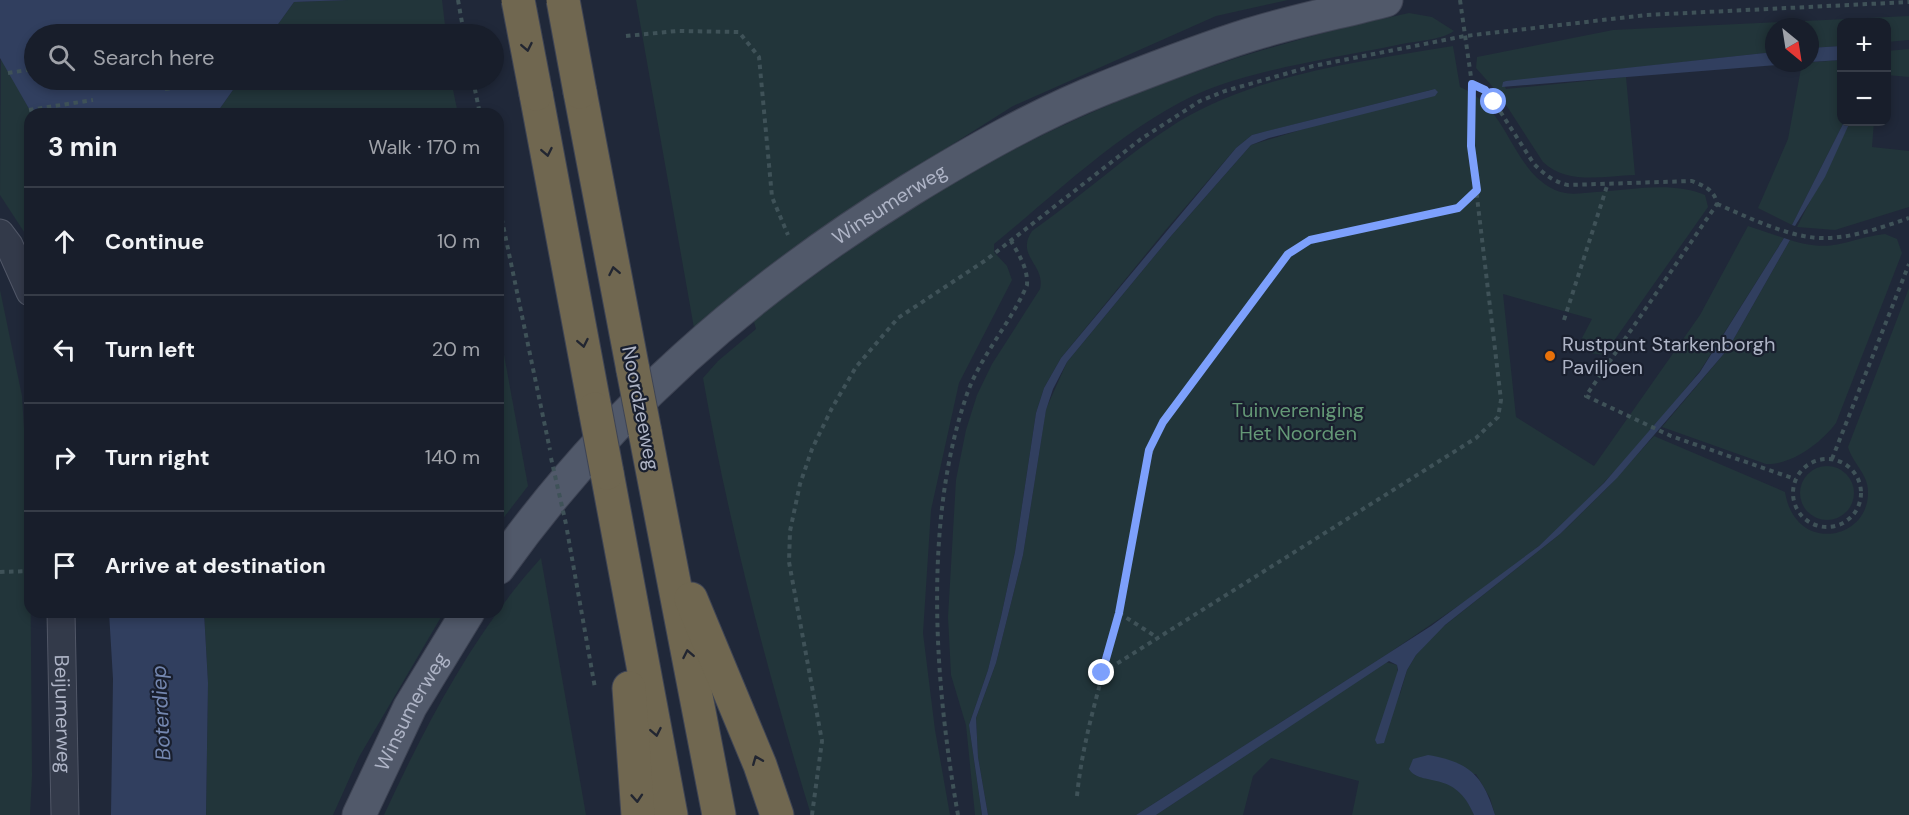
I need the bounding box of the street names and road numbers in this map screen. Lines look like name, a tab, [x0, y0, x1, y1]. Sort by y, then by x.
street label: Winsumerweg	[827, 158, 951, 250]
street label: Noordzeeweg	[616, 344, 666, 472]
street label: Winsumerweg	[369, 647, 453, 775]
street label: Beijumerweg	[49, 654, 77, 774]

